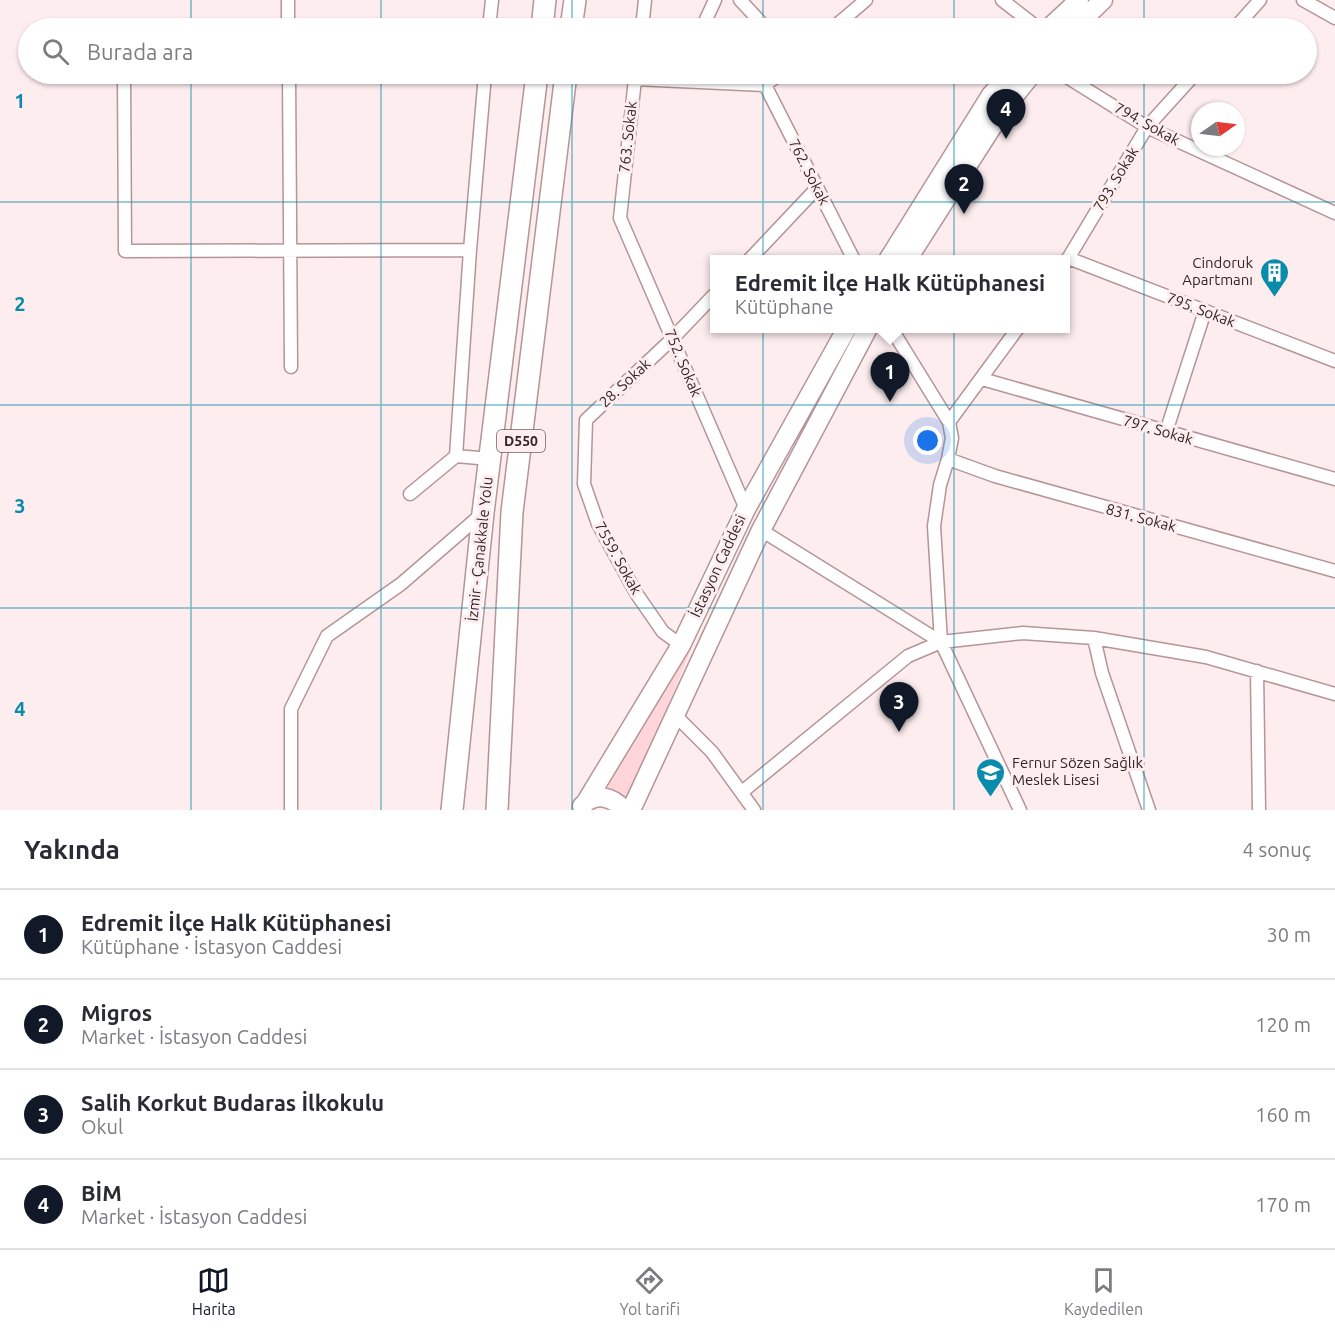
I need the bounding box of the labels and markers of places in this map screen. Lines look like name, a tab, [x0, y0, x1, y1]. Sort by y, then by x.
pin: 4	[986, 90, 1026, 139]
pin: 2	[944, 164, 984, 214]
place label: Cindoruk Apartmanı	[1182, 254, 1253, 288]
building icon: Cindoruk Apartmanı	[1258, 256, 1290, 298]
pin: 1	[870, 352, 910, 402]
pin: 3	[880, 682, 918, 732]
place label: Fernur Sözen Sağlık Meslek Lisesi	[1012, 754, 1143, 788]
school or university icon: Fernur Sözen Sağlık Meslek Lisesi	[975, 756, 1007, 798]

